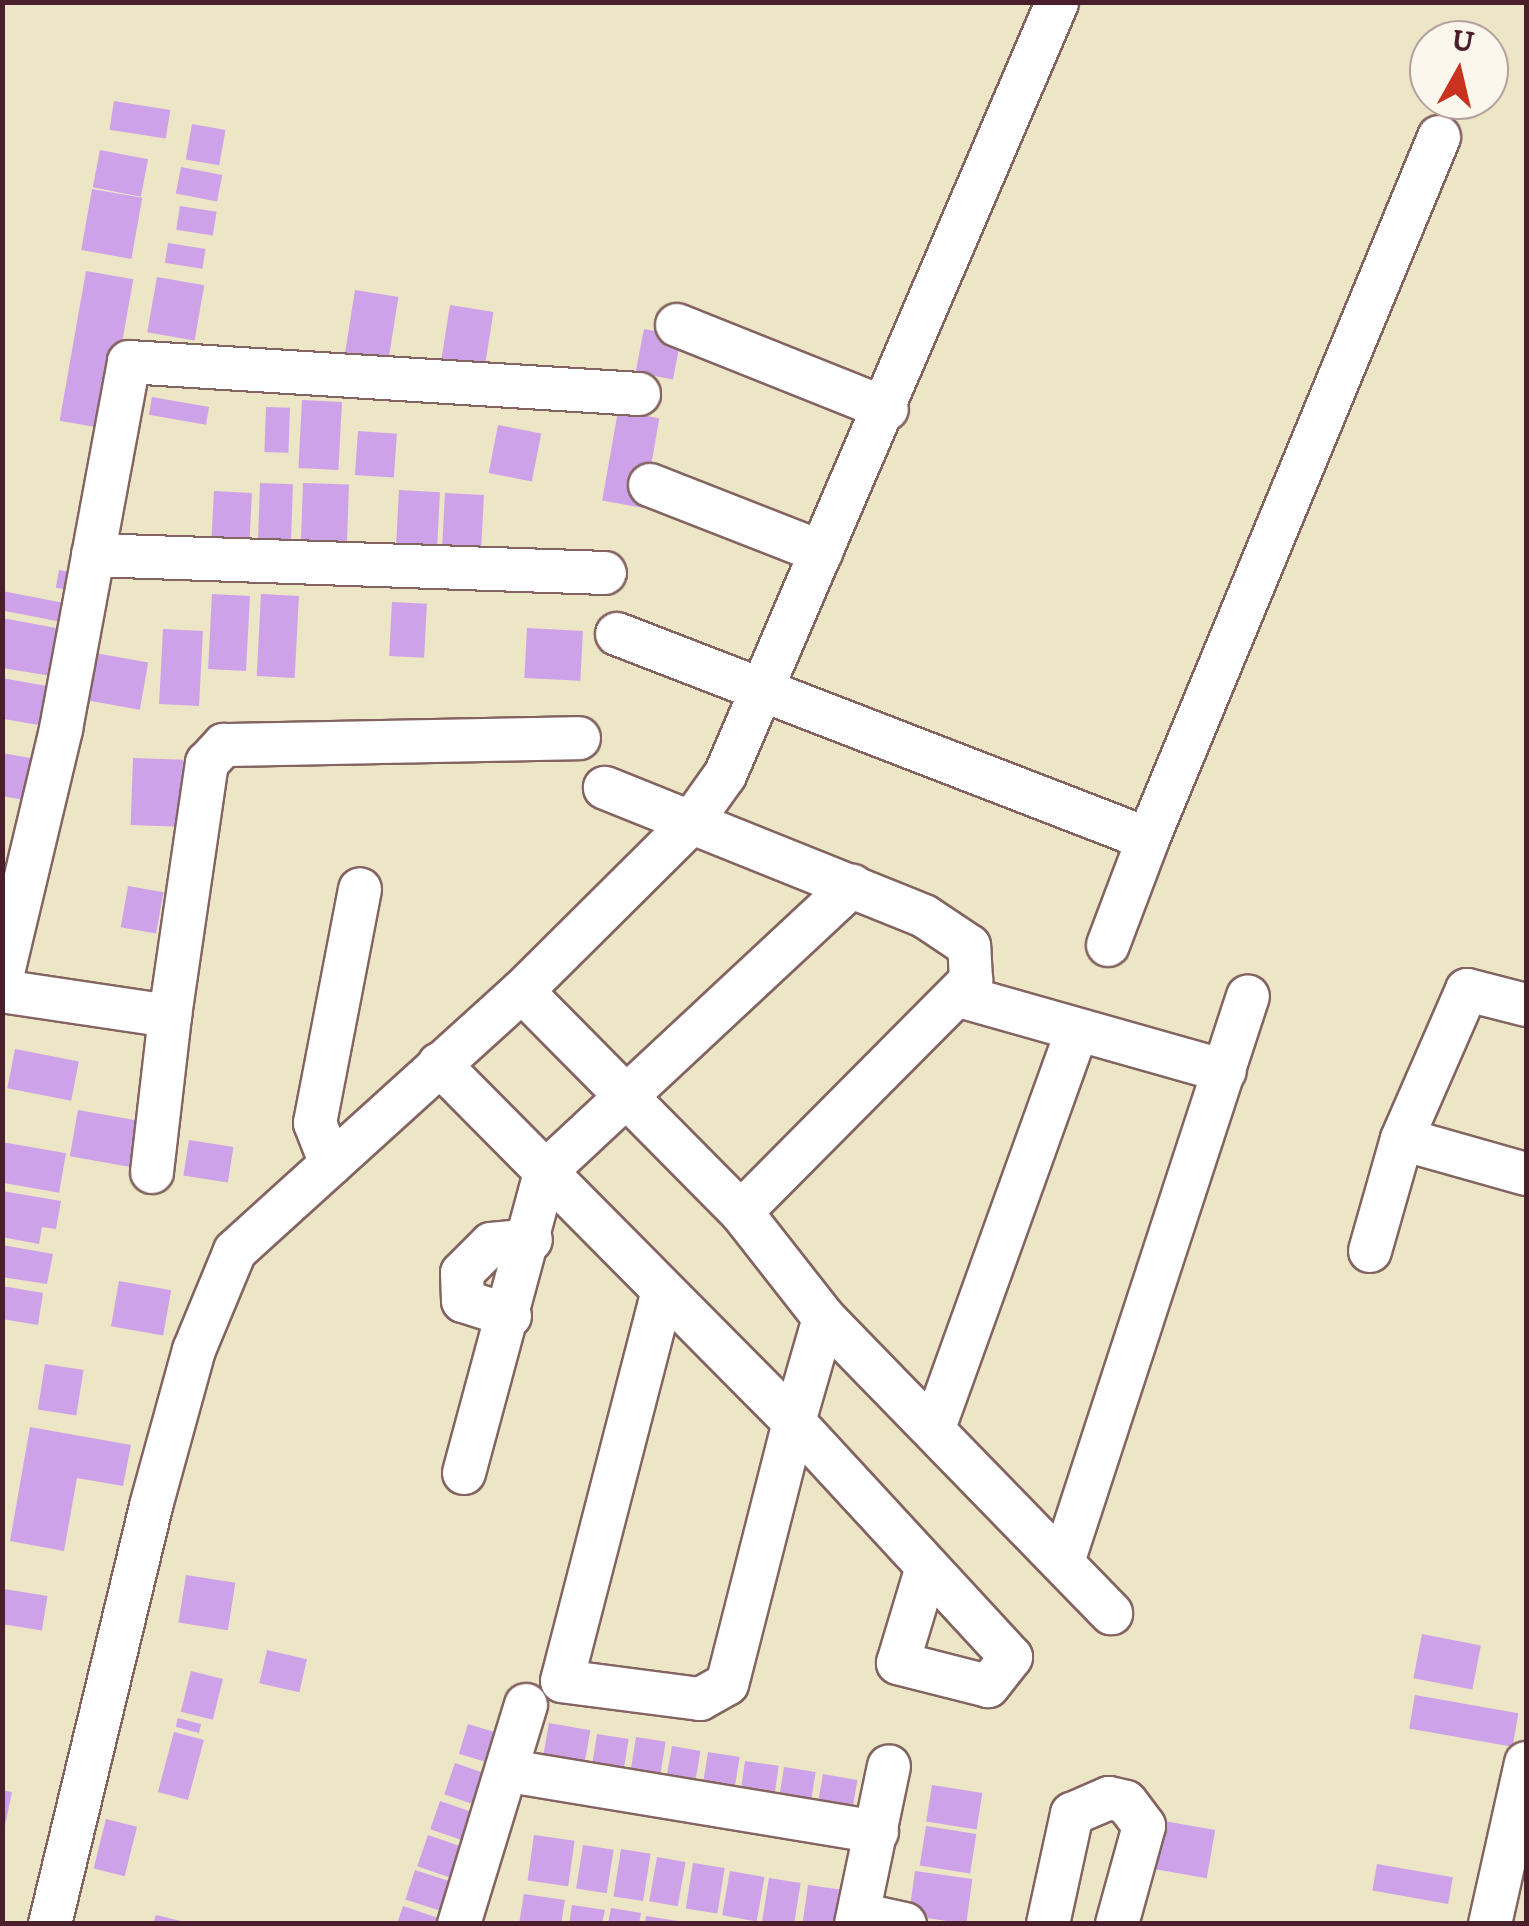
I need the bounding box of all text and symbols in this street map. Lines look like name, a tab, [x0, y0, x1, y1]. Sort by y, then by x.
north arrow	[1409, 20, 1509, 120]
text: U	[1450, 23, 1476, 61]

